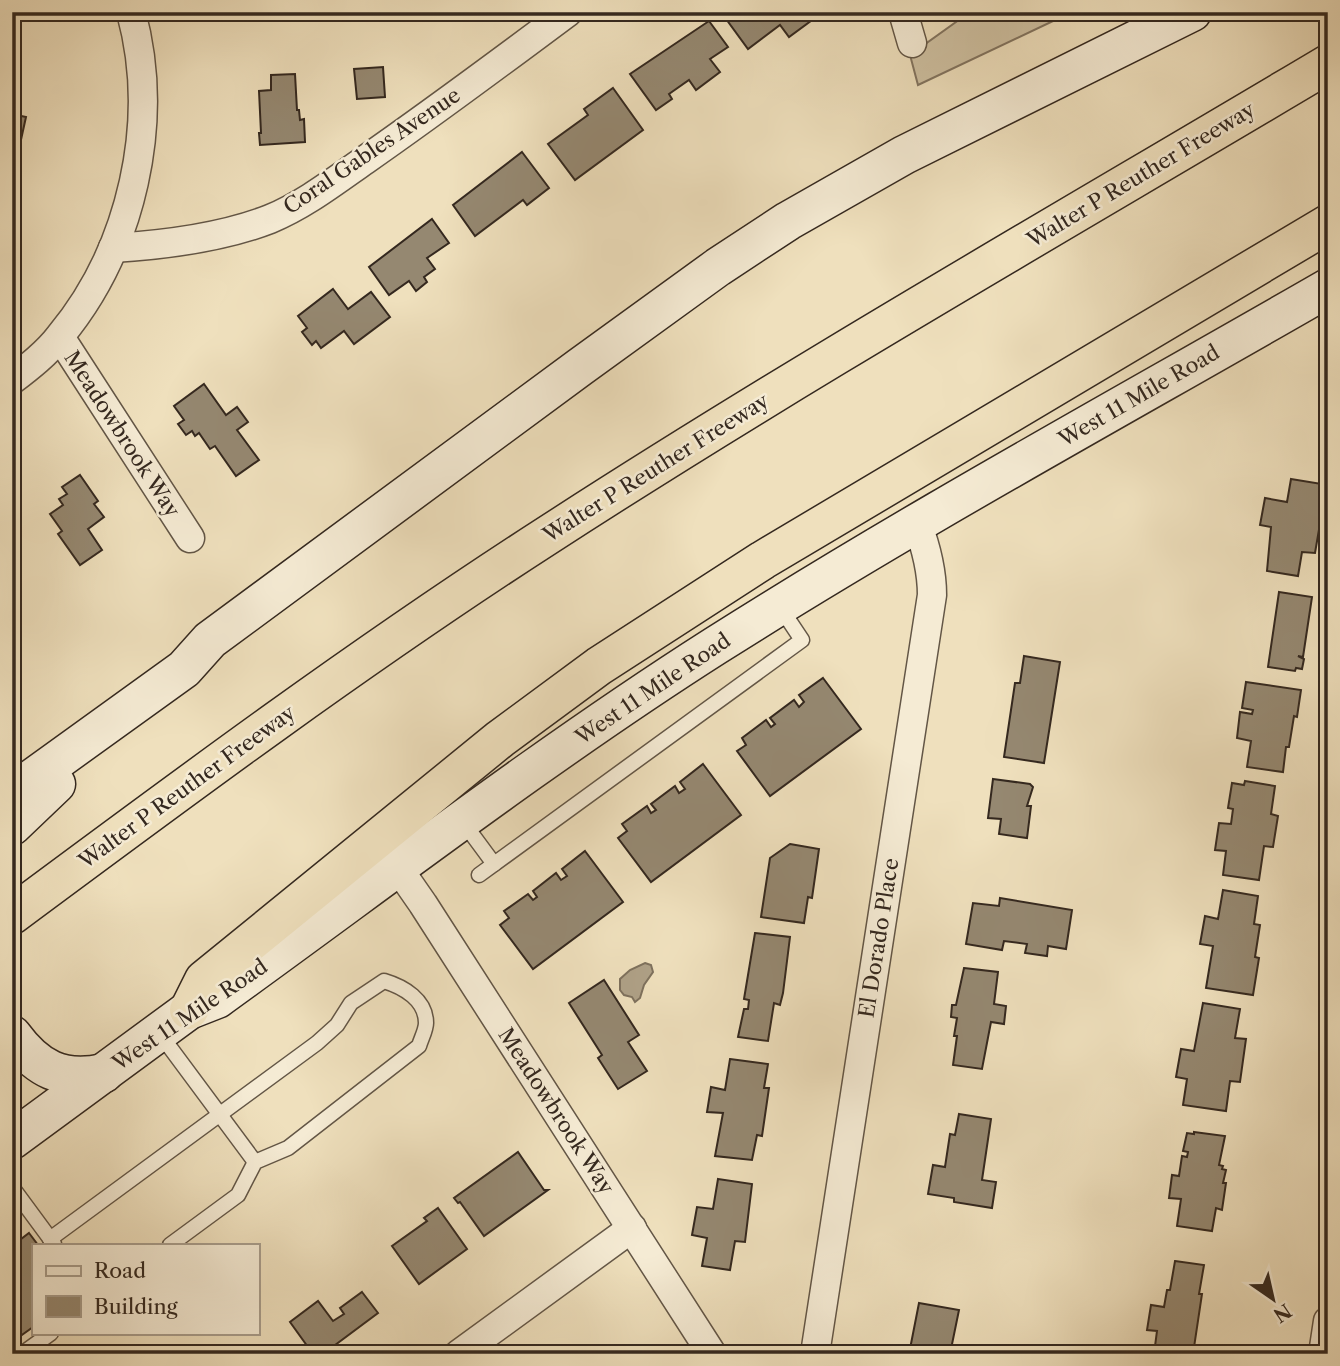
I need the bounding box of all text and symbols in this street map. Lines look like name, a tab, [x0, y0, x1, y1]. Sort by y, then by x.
street label: Coral Gables Avenue	[279, 82, 465, 219]
street label: Walter P Reuther Freeway	[1021, 96, 1259, 253]
street label: West 11 Mile Road	[1053, 339, 1224, 452]
street label: Meadowbrook Way	[59, 346, 186, 522]
street label: Walter P Reuther Freeway	[537, 388, 773, 548]
street label: West 11 Mile Road	[570, 627, 735, 750]
street label: Walter P Reuther Freeway	[73, 700, 300, 874]
street label: El Dorado Place	[854, 856, 903, 1020]
street label: West 11 Mile Road	[107, 953, 272, 1076]
street label: Meadowbrook Way	[493, 1023, 620, 1199]
legend	[32, 1244, 259, 1334]
text: Road	[94, 1258, 146, 1283]
north arrow	[1238, 1264, 1308, 1334]
text: Building	[94, 1294, 179, 1319]
text: N	[1269, 1299, 1296, 1327]

